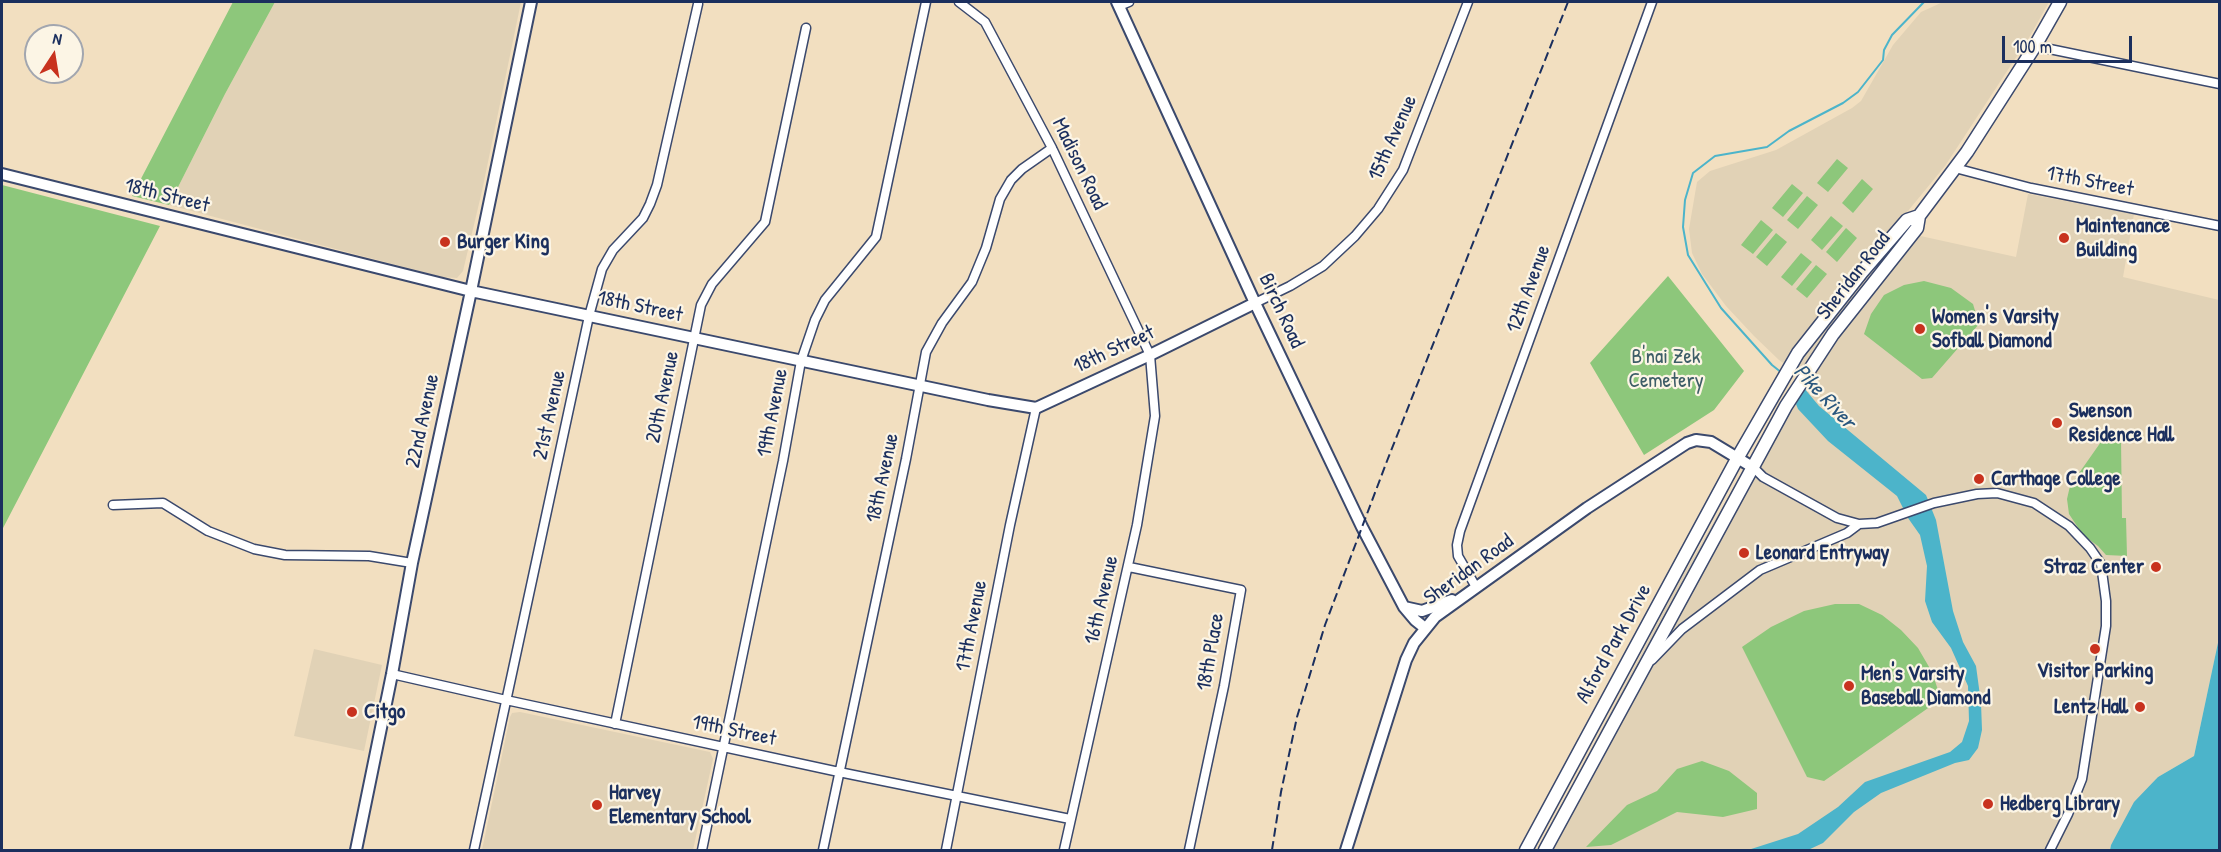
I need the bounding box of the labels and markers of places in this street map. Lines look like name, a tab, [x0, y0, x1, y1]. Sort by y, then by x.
place label: Maintenance Building	[2076, 213, 2170, 263]
place label: Burger King	[457, 229, 549, 255]
marker: Maintenance Building	[2057, 231, 2071, 245]
marker: Burger King	[438, 235, 452, 249]
place label: Women's Varsity Sofball Diamond	[1932, 304, 2059, 354]
marker: Women's Varsity Sofball Diamond	[1913, 322, 1927, 336]
place label: Swenson Residence Hall	[2069, 398, 2174, 448]
marker: Swenson Residence Hall	[2050, 416, 2064, 430]
place label: Carthage College	[1991, 466, 2121, 492]
marker: Carthage College	[1972, 472, 1986, 486]
place label: Leonard Entryway	[1756, 540, 1889, 566]
marker: Leonard Entryway	[1737, 546, 1751, 560]
place label: Straz Center	[2044, 554, 2144, 580]
marker: Straz Center	[2149, 560, 2163, 574]
marker: Visitor Parking	[2088, 642, 2102, 656]
place label: Visitor Parking	[2037, 658, 2153, 684]
place label: Men's Varsity Baseball Diamond	[1861, 661, 1990, 711]
marker: Men's Varsity Baseball Diamond	[1842, 679, 1856, 693]
place label: Lentz Hall	[2054, 694, 2128, 720]
place label: Citgo	[364, 699, 405, 725]
marker: Lentz Hall	[2133, 700, 2147, 714]
marker: Citgo	[345, 705, 359, 719]
place label: Harvey Elementary School	[609, 780, 751, 830]
place label: Hedberg Library	[2000, 791, 2120, 817]
marker: Hedberg Library	[1981, 797, 1995, 811]
marker: Harvey Elementary School	[590, 798, 604, 812]

